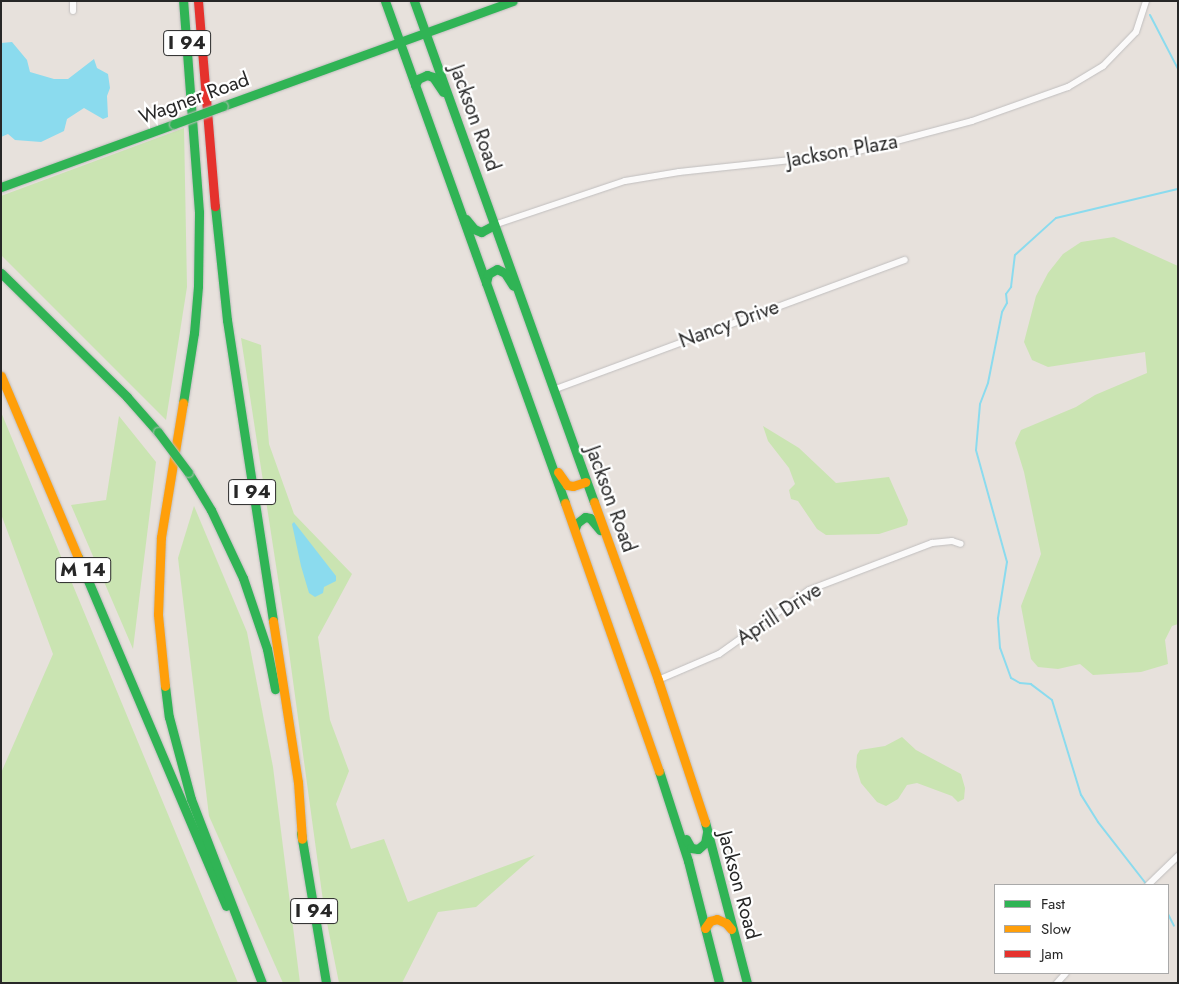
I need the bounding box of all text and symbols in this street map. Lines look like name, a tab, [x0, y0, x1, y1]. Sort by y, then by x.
road number: I 94	[162, 26, 212, 59]
street label: Jackson Road	[445, 62, 505, 174]
street label: Wagner Road	[136, 67, 252, 129]
street label: Jackson Plaza	[785, 129, 899, 173]
street label: Nancy Drive	[676, 295, 782, 353]
street label: Jackson Road	[581, 443, 641, 555]
road number: I 94	[227, 476, 277, 508]
road number: M 14	[54, 554, 112, 586]
street label: Aprill Drive	[732, 578, 826, 650]
street label: Jackson Road	[713, 828, 765, 942]
legend	[994, 884, 1169, 974]
text: Fast	[1041, 893, 1065, 915]
road number: I 94	[289, 894, 339, 928]
text: Slow	[1041, 918, 1071, 940]
text: Jam	[1041, 943, 1064, 965]

